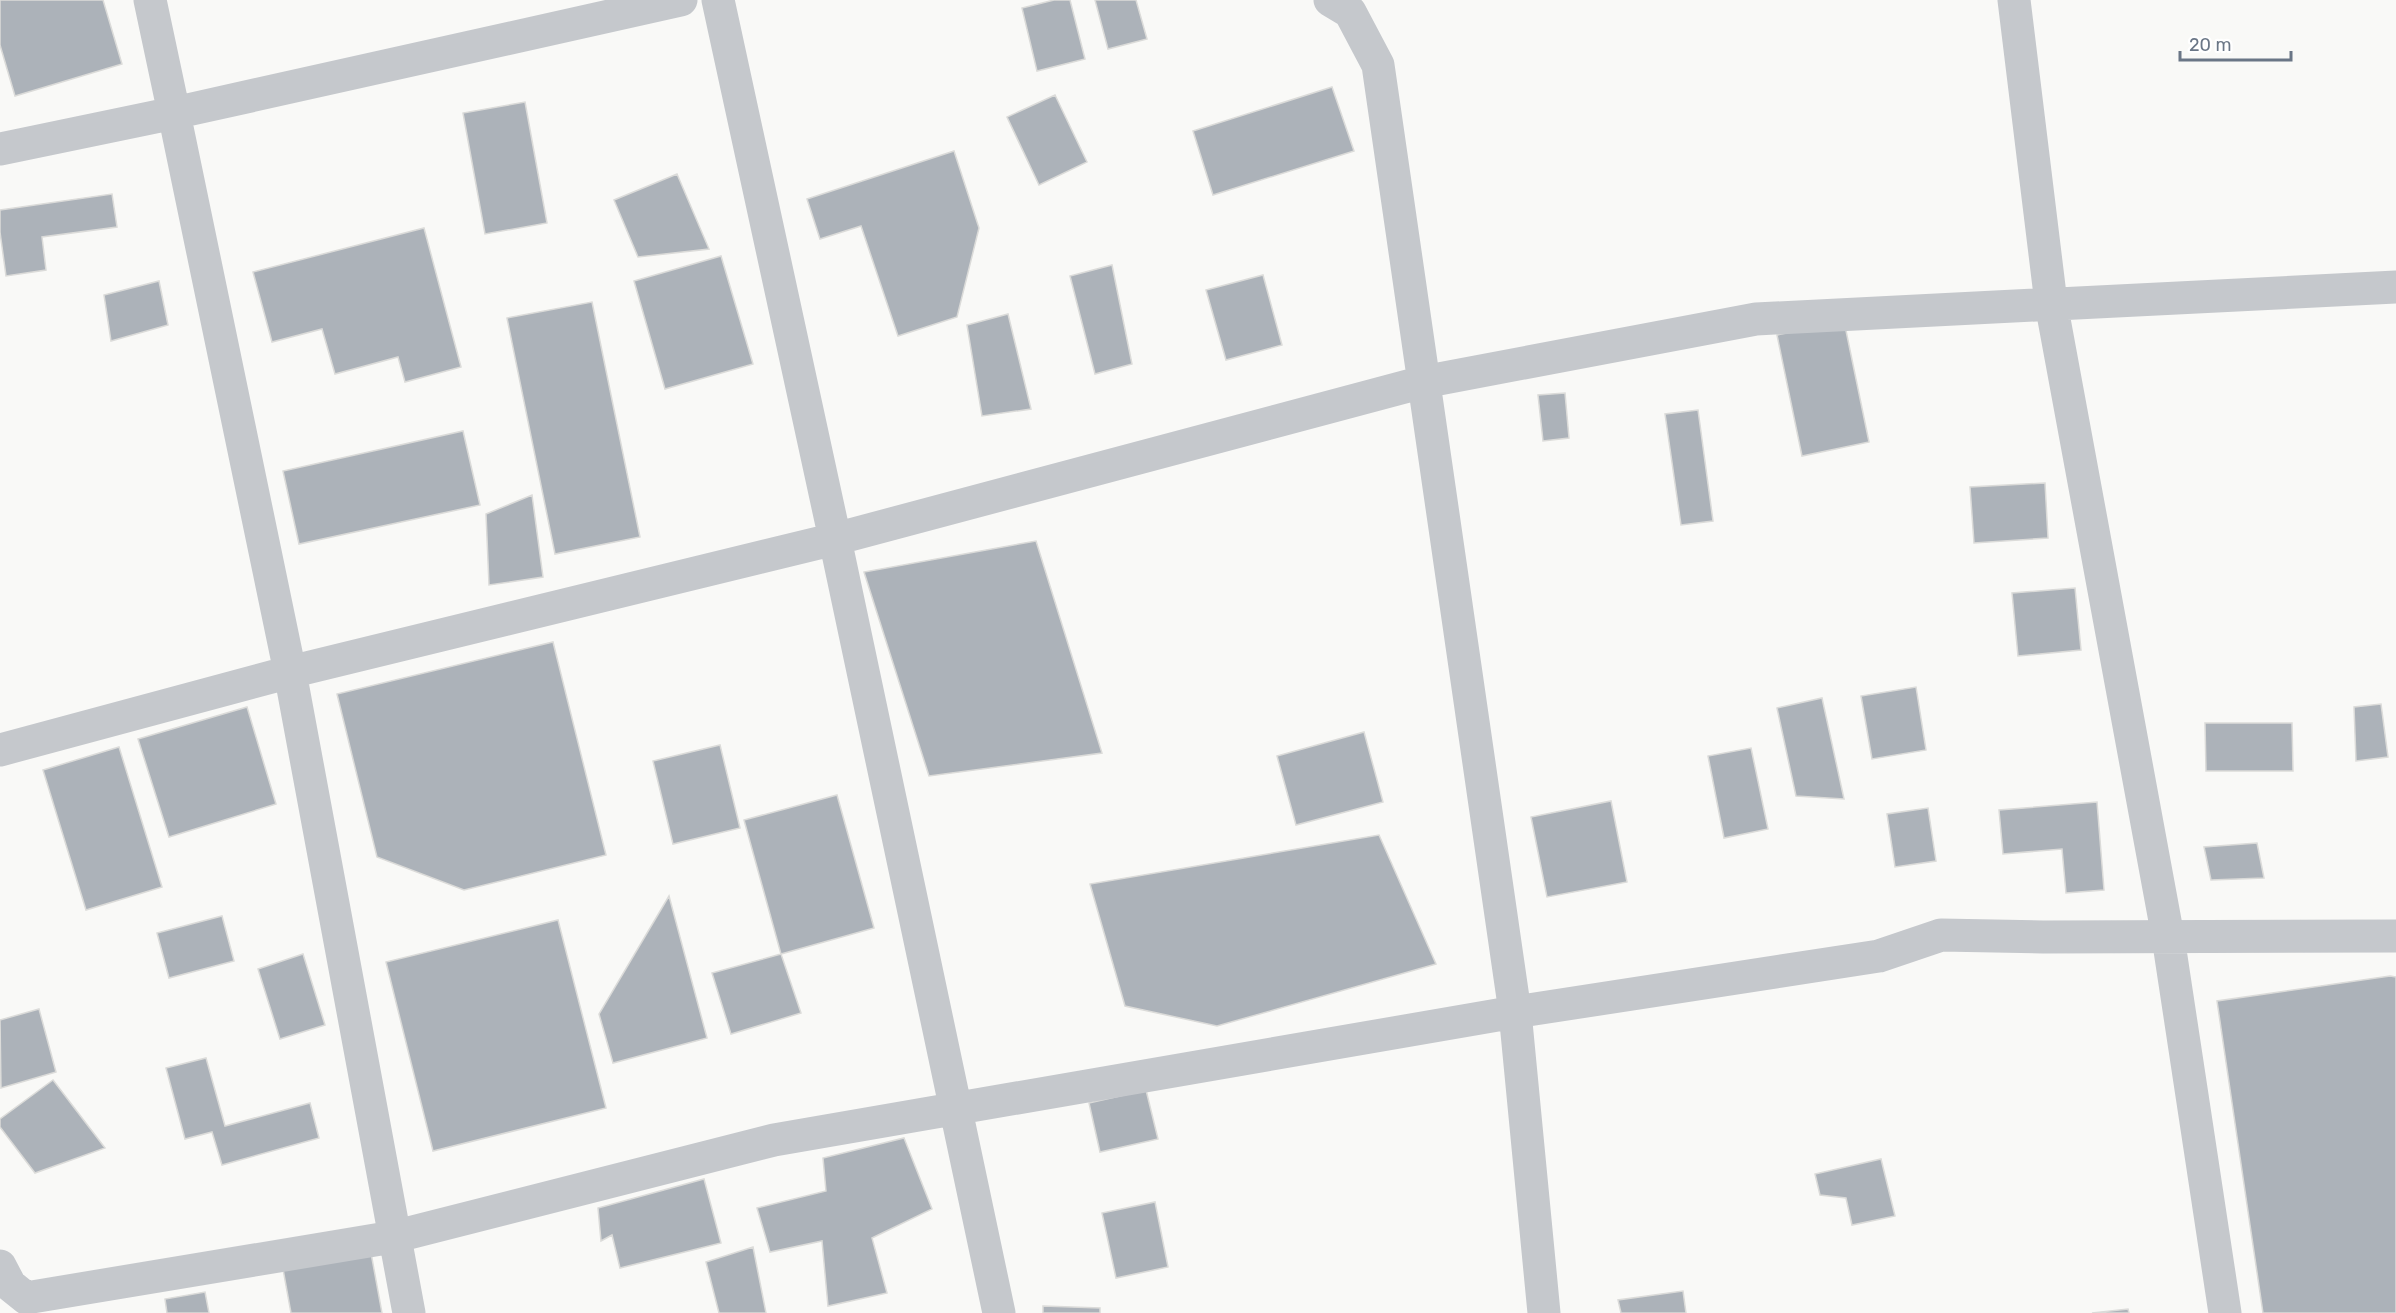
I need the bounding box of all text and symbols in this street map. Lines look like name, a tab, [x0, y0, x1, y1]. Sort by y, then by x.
scale bar	[2180, 24, 2291, 62]
text: 20 m	[2189, 34, 2231, 56]

